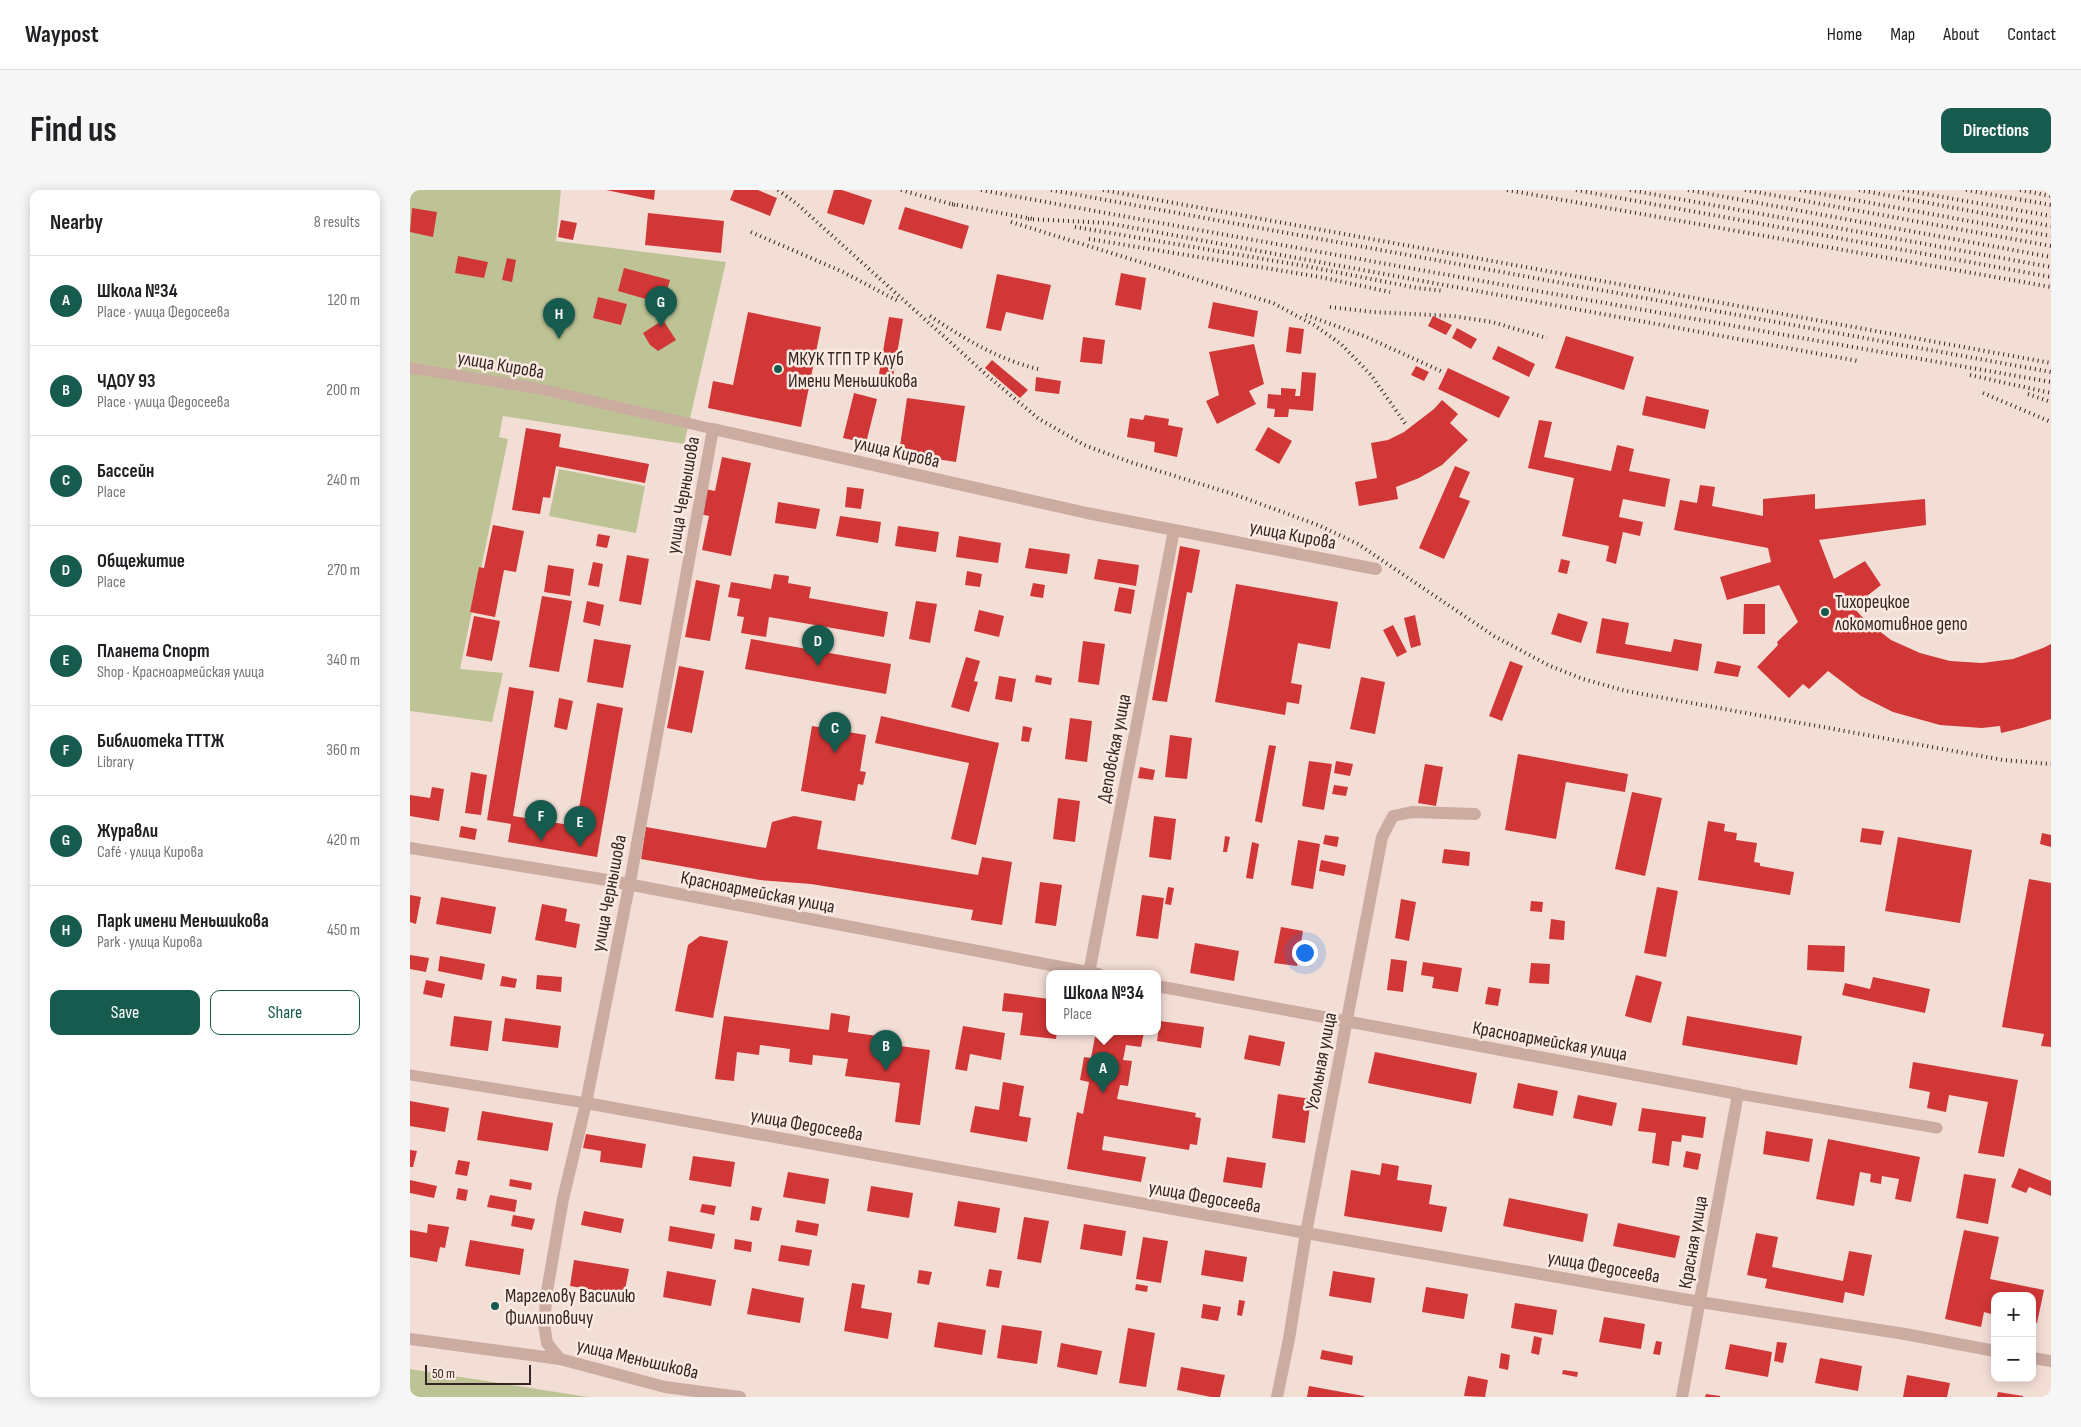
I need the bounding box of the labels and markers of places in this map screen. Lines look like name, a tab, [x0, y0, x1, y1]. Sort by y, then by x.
pin: G	[645, 286, 677, 327]
pin: H	[543, 298, 575, 339]
place label: МКУК ТГП ТР Клуб Имени Меньшикова	[788, 348, 918, 393]
marker: МКУК ТГП ТР Клуб Имени Меньшикова	[772, 363, 784, 375]
place label: Тихорецкое локомотивное депо	[1835, 591, 1968, 636]
marker: Тихорецкое локомотивное депо	[1819, 606, 1831, 618]
pin: D	[802, 625, 834, 666]
pin: C	[819, 712, 851, 753]
pin: F	[525, 800, 557, 841]
pin: E	[564, 806, 596, 847]
pin: B	[870, 1030, 902, 1071]
pin: A	[1087, 1052, 1119, 1093]
place label: Маргелову Василию Филлиповичу	[505, 1285, 636, 1330]
marker: Маргелову Василию Филлиповичу	[489, 1300, 501, 1312]

